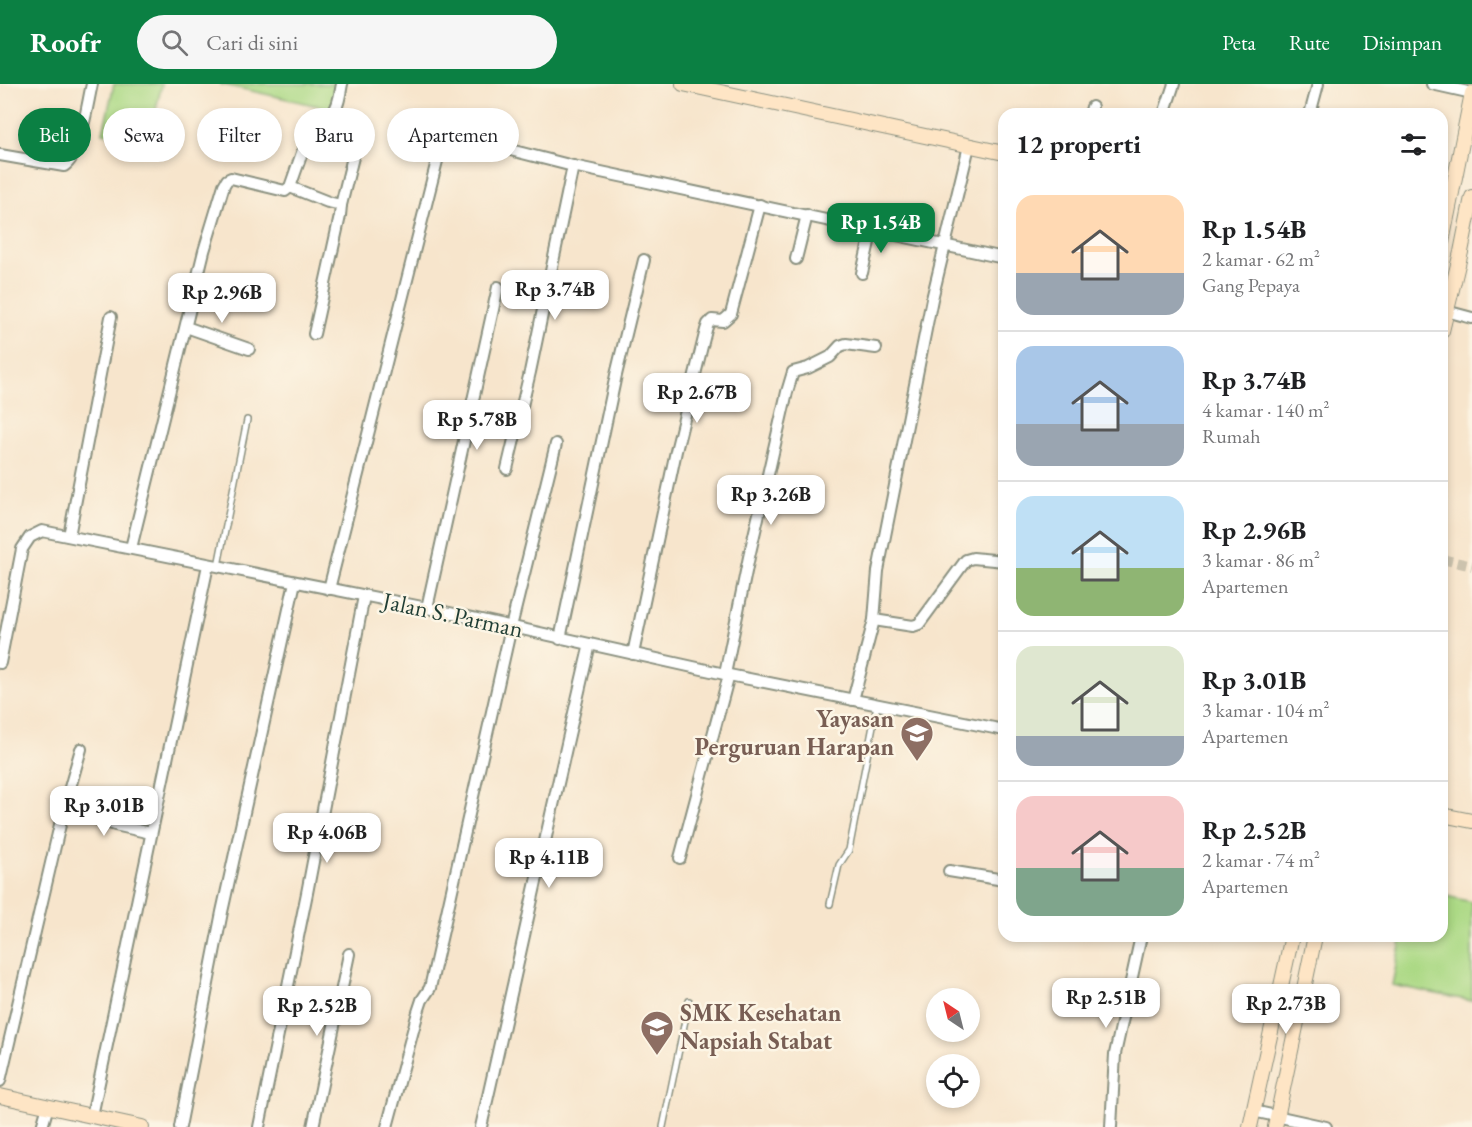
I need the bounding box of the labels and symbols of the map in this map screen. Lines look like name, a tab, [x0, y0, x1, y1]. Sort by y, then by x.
pin: Rp 1.54B	[819, 203, 943, 254]
pin: Rp 3.74B	[493, 270, 617, 321]
pin: Rp 2.96B	[160, 273, 284, 324]
pin: Rp 2.67B	[635, 373, 759, 424]
pin: Rp 5.78B	[415, 400, 539, 451]
pin: Rp 3.26B	[709, 475, 833, 526]
street label: Jalan S. Parman	[378, 584, 526, 645]
place label: Yayasan Perguruan Harapan	[695, 703, 894, 763]
school or university icon: Yayasan Perguruan Harapan	[899, 715, 935, 762]
pin: Rp 3.01B	[42, 786, 166, 837]
pin: Rp 4.06B	[265, 813, 389, 864]
pin: Rp 4.11B	[487, 838, 611, 889]
pin: Rp 2.51B	[1044, 978, 1168, 1029]
pin: Rp 2.73B	[1224, 984, 1348, 1035]
pin: Rp 2.52B	[255, 986, 379, 1037]
north arrow	[926, 988, 980, 1042]
place label: SMK Kesehatan Napsiah Stabat	[680, 997, 842, 1056]
school or university icon: SMK Kesehatan Napsiah Stabat	[639, 1009, 675, 1056]

